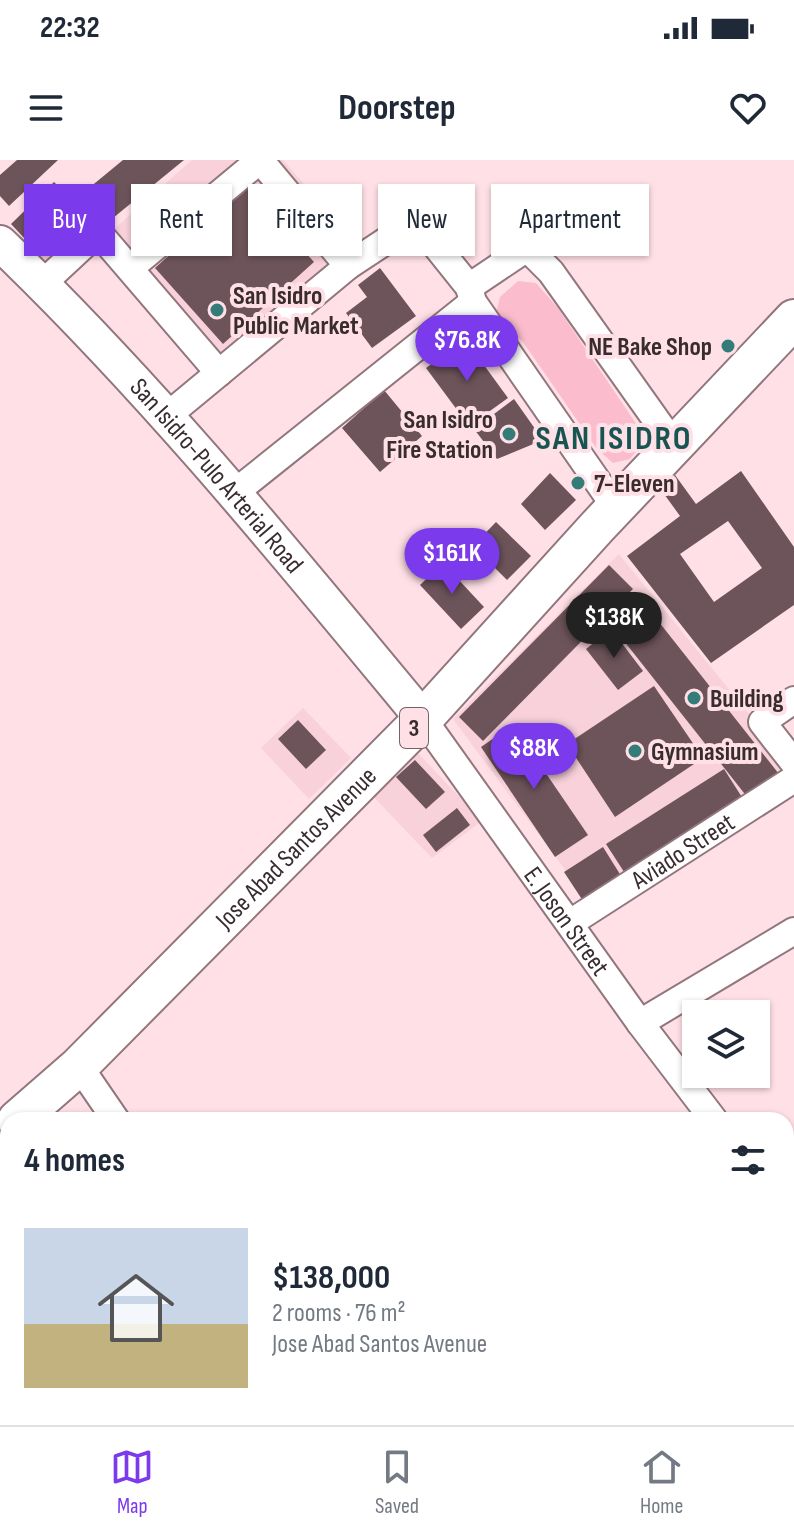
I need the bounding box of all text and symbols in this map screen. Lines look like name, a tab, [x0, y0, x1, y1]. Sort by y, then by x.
text: 22:32	[40, 10, 100, 46]
icon: menu	[24, 86, 68, 130]
icon: heart	[726, 86, 770, 130]
text: Doorstep	[338, 87, 456, 130]
chip: Buy	[24, 184, 115, 256]
chip: Rent	[131, 184, 232, 256]
chip: Filters	[248, 184, 362, 256]
chip: New	[378, 184, 475, 256]
chip: Apartment	[491, 184, 649, 256]
place label: San Isidro Public Market	[233, 281, 359, 342]
marker: San Isidro Public Market	[208, 301, 226, 319]
pin: $76.8K	[402, 315, 532, 383]
text: $76.8K	[433, 325, 501, 356]
place label: NE Bake Shop	[588, 332, 712, 363]
marker: NE Bake Shop	[719, 337, 737, 355]
street label: San Isidro-Pulo Arterial Road	[123, 373, 309, 580]
place label: San Isidro Fire Station	[386, 405, 493, 466]
district label: SAN ISIDRO	[535, 418, 693, 459]
marker: San Isidro Fire Station	[500, 425, 518, 443]
place label: 7-Eleven	[594, 469, 675, 500]
marker: 7-Eleven	[569, 474, 587, 492]
pin: $161K	[396, 528, 508, 596]
text: $161K	[422, 538, 482, 569]
pin: $138K	[558, 592, 670, 660]
text: $138K	[584, 602, 644, 633]
place label: Building	[710, 684, 783, 715]
marker: Building	[685, 689, 703, 707]
road number: 3	[400, 708, 428, 748]
pin: $88K	[487, 723, 581, 791]
text: $88K	[509, 733, 559, 764]
place label: Gymnasium	[651, 737, 759, 768]
marker: Gymnasium	[626, 742, 644, 760]
street label: Jose Abad Santos Avenue	[209, 761, 384, 937]
street label: Aviado Street	[625, 807, 741, 897]
street label: E. Joson Street	[517, 861, 615, 982]
map controls	[682, 1000, 770, 1088]
button: layers	[682, 1000, 770, 1088]
icon: filters	[726, 1138, 770, 1182]
text: 4 homes	[24, 1140, 125, 1181]
text: $138,000	[272, 1257, 390, 1298]
icon: home	[88, 1260, 184, 1356]
text: 2 rooms · 76 m²	[272, 1298, 406, 1329]
text: Jose Abad Santos Avenue	[272, 1329, 487, 1360]
tab: Map	[110, 1445, 154, 1520]
tab: Saved	[375, 1445, 419, 1520]
tab: Home	[640, 1445, 684, 1520]

